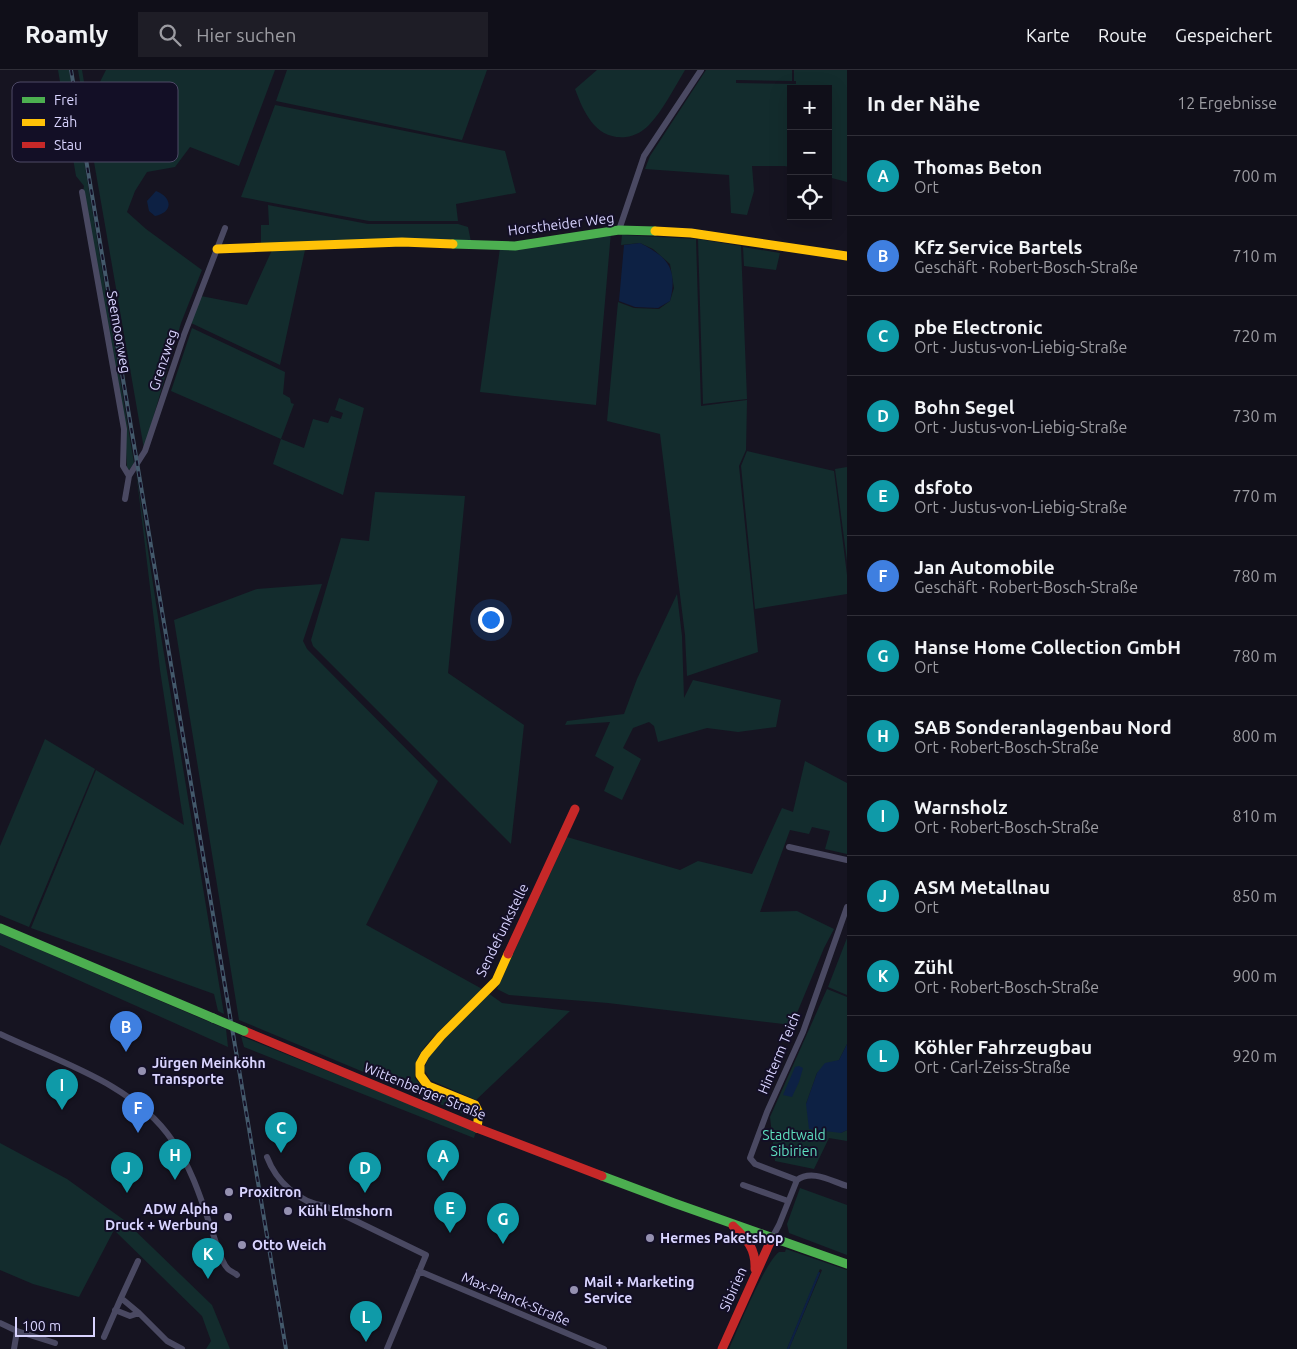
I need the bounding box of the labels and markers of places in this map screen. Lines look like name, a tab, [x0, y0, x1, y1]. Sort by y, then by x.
pin: B	[110, 1011, 142, 1052]
place label: Jürgen Meinköhn Transporte	[152, 1055, 266, 1087]
marker: Jürgen Meinköhn Transporte	[136, 1065, 148, 1077]
pin: I	[46, 1069, 78, 1110]
pin: F	[122, 1092, 154, 1133]
pin: C	[265, 1112, 297, 1153]
pin: H	[159, 1139, 191, 1180]
pin: A	[427, 1140, 459, 1181]
pin: J	[111, 1152, 143, 1193]
pin: D	[349, 1152, 381, 1193]
place label: Proxitron	[239, 1184, 302, 1200]
marker: Proxitron	[223, 1186, 235, 1198]
pin: E	[434, 1192, 466, 1233]
place label: ADW Alpha Druck + Werbung	[105, 1201, 218, 1233]
place label: Kühl Elmshorn	[298, 1203, 393, 1219]
pin: G	[487, 1203, 519, 1244]
marker: Kühl Elmshorn	[282, 1205, 294, 1217]
marker: ADW Alpha Druck + Werbung	[222, 1211, 234, 1223]
place label: Hermes Paketshop	[660, 1230, 783, 1246]
marker: Hermes Paketshop	[644, 1232, 656, 1244]
place label: Otto Weich	[252, 1237, 326, 1253]
pin: K	[192, 1238, 224, 1279]
marker: Otto Weich	[236, 1239, 248, 1251]
place label: Mail + Marketing Service	[584, 1274, 694, 1306]
marker: Mail + Marketing Service	[568, 1284, 580, 1296]
pin: L	[350, 1301, 382, 1342]

